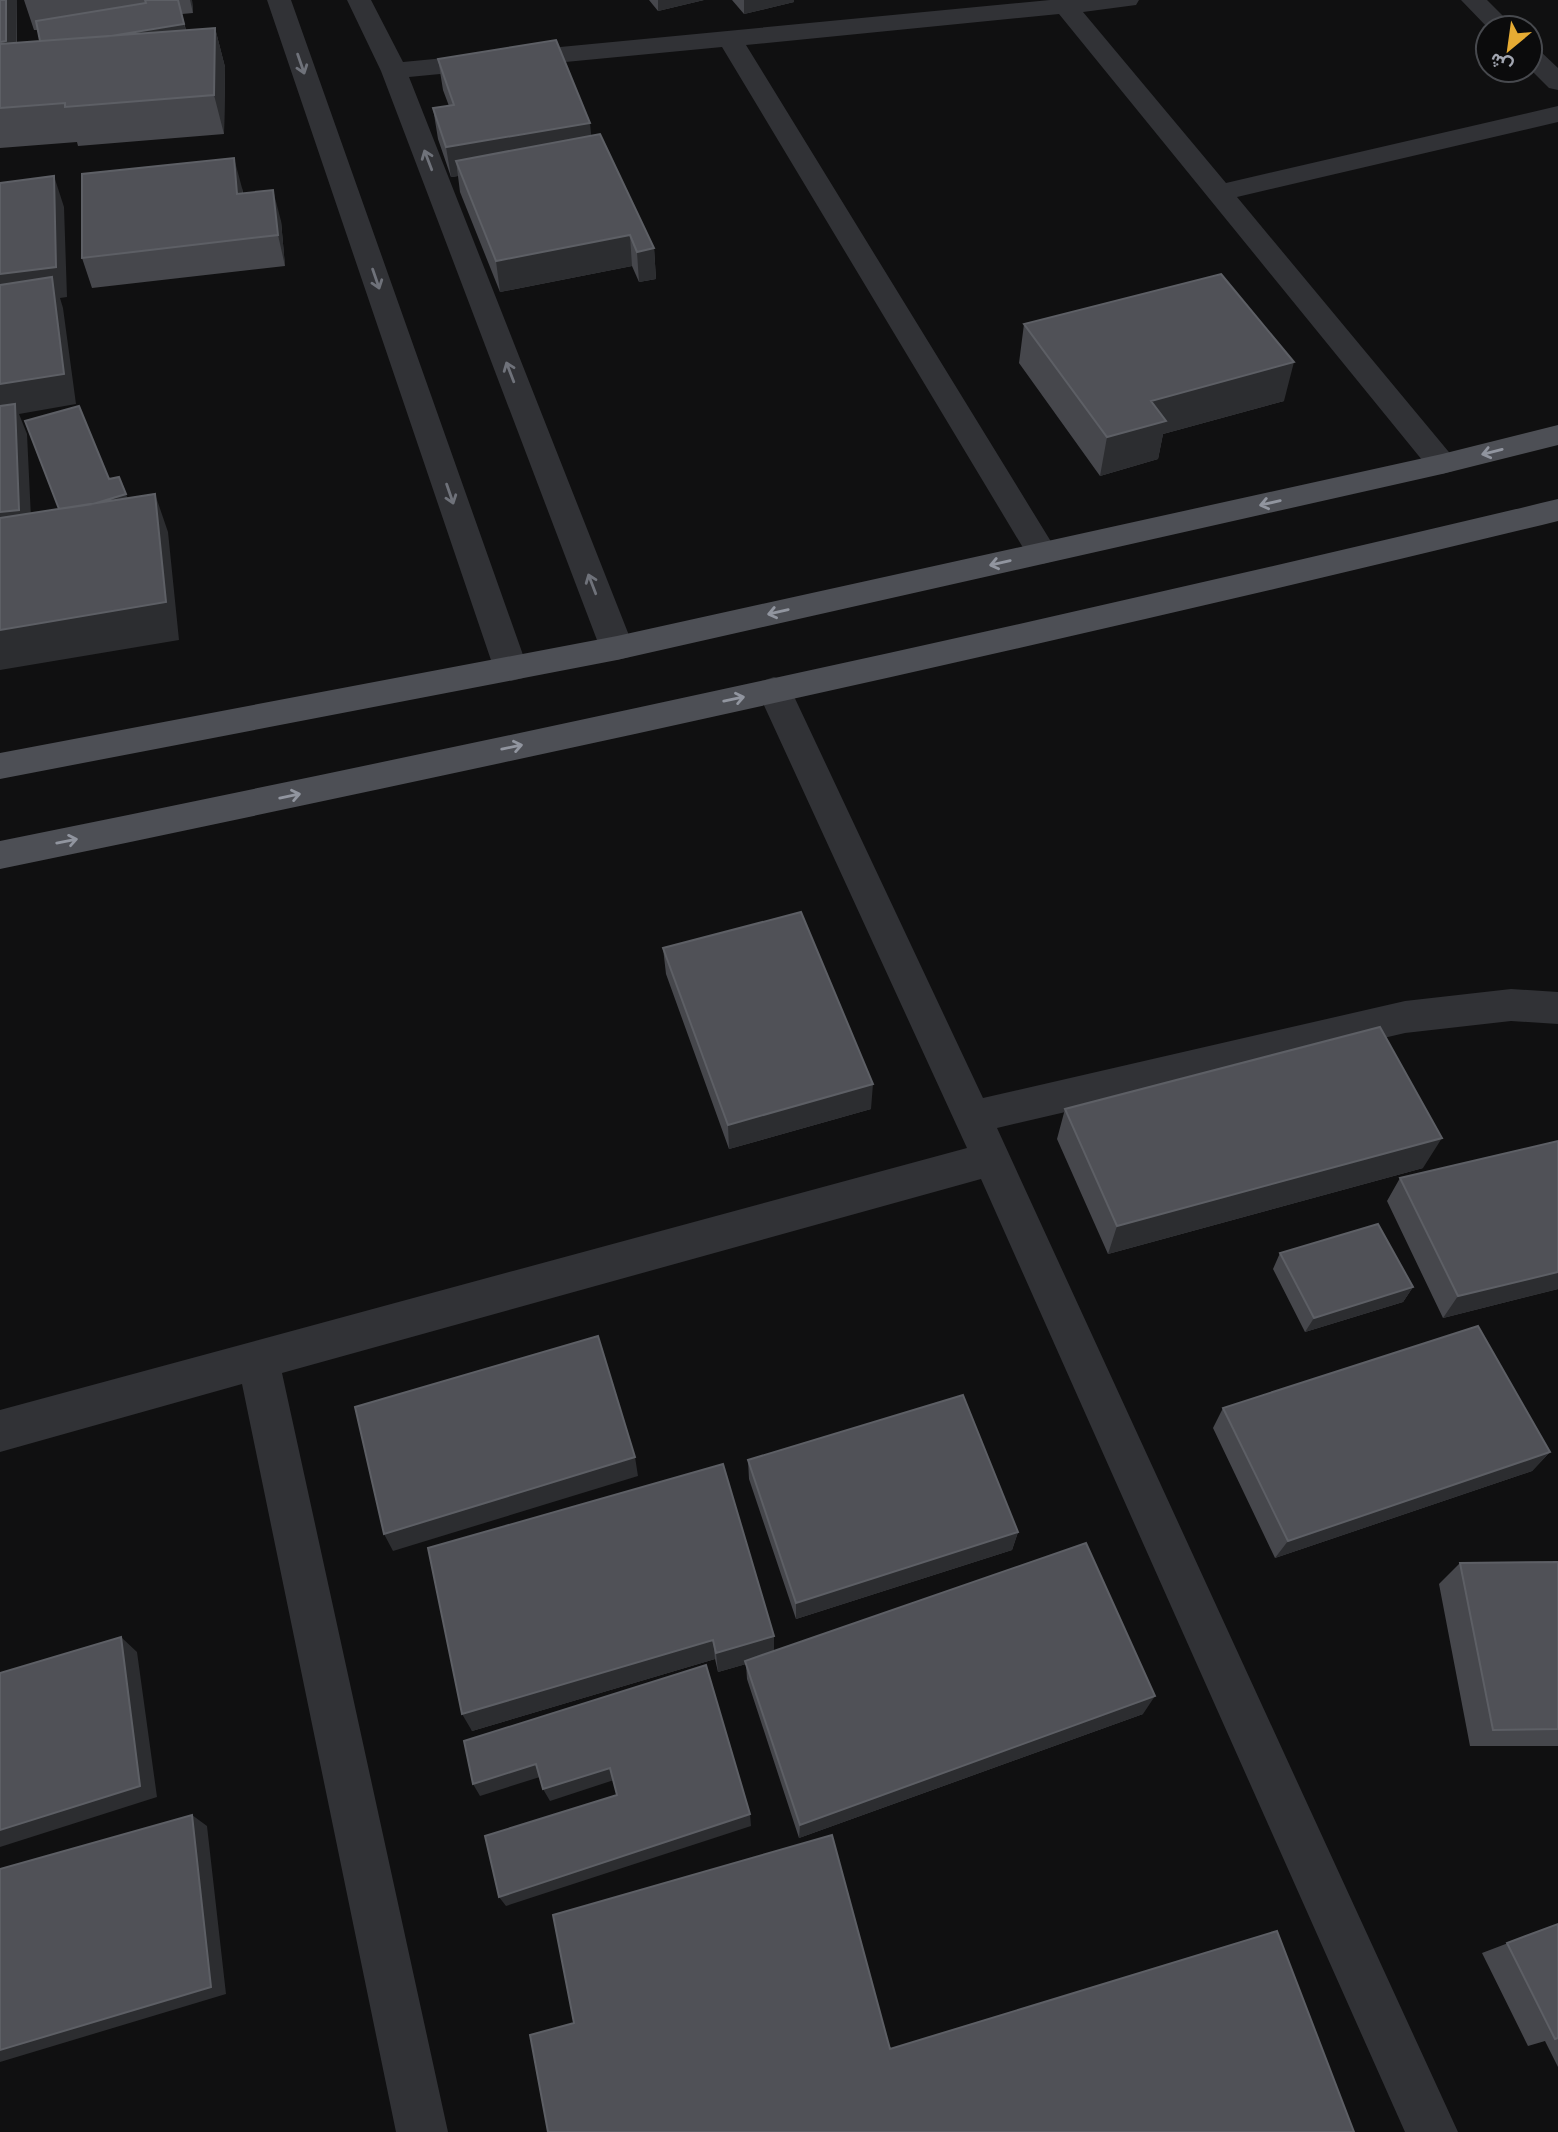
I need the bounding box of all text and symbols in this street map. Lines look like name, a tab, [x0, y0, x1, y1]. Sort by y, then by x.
north arrow	[1474, 14, 1544, 84]
text: ش	[1484, 46, 1518, 81]
one-way arrow	[296, 53, 308, 75]
one-way arrow	[421, 149, 434, 171]
one-way arrow	[371, 268, 383, 290]
one-way arrow	[503, 361, 516, 383]
one-way arrow	[1481, 446, 1504, 459]
one-way arrow	[445, 483, 457, 505]
one-way arrow	[1259, 496, 1282, 510]
one-way arrow	[989, 556, 1012, 570]
one-way arrow	[585, 574, 597, 596]
one-way arrow	[767, 606, 790, 619]
one-way arrow	[722, 691, 745, 705]
one-way arrow	[500, 740, 523, 754]
one-way arrow	[278, 788, 301, 802]
one-way arrow	[55, 834, 78, 847]

